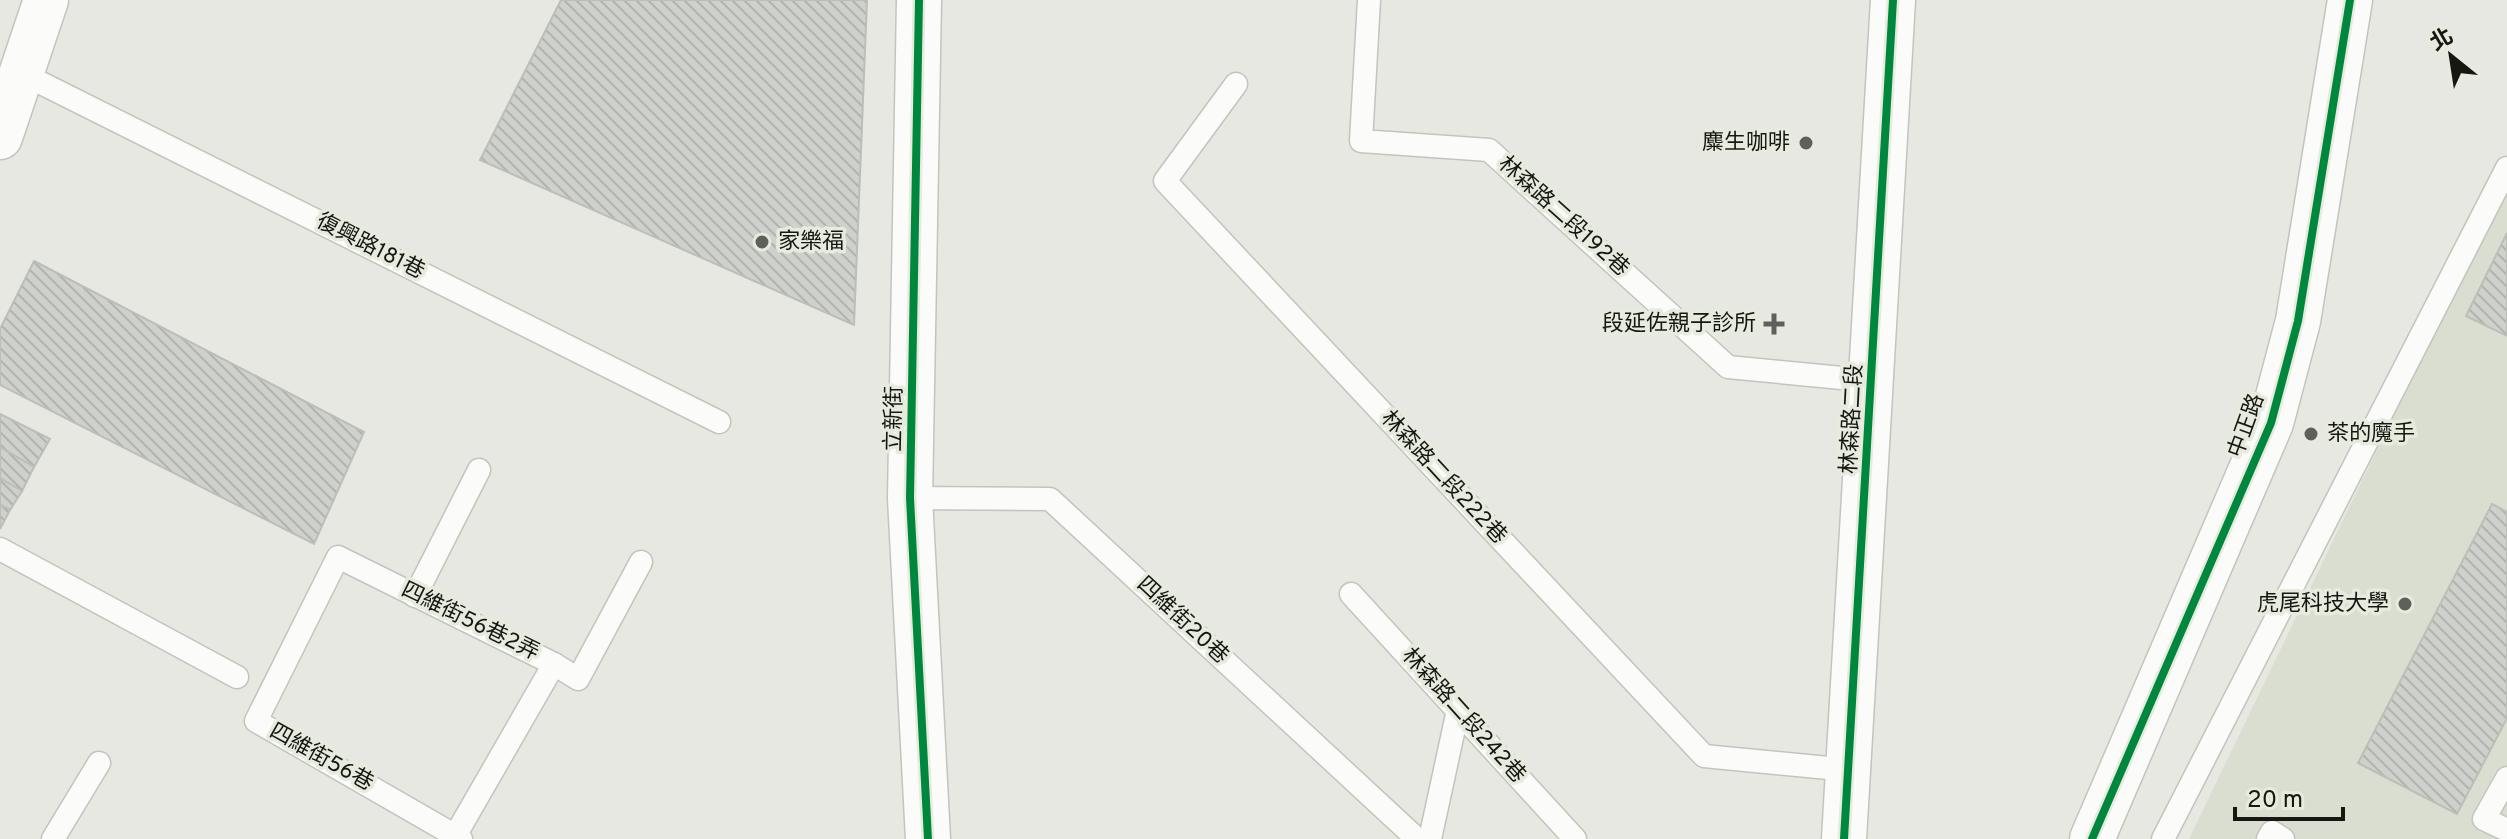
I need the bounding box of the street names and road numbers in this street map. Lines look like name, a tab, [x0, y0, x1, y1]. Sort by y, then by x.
street label: 林森路二段192巷	[1492, 151, 1634, 283]
street label: 復興路181巷	[311, 208, 429, 286]
street label: 林森路二段	[1837, 363, 1869, 475]
street label: 立新街	[881, 386, 909, 452]
street label: 中正路	[2223, 390, 2271, 462]
street label: 林森路二段222巷	[1374, 406, 1512, 550]
street label: 四維街20巷	[1131, 572, 1233, 670]
street label: 四維街56巷2弄	[397, 577, 543, 667]
street label: 林森路二段242巷	[1395, 643, 1531, 789]
street label: 四維街56巷	[264, 718, 378, 798]

